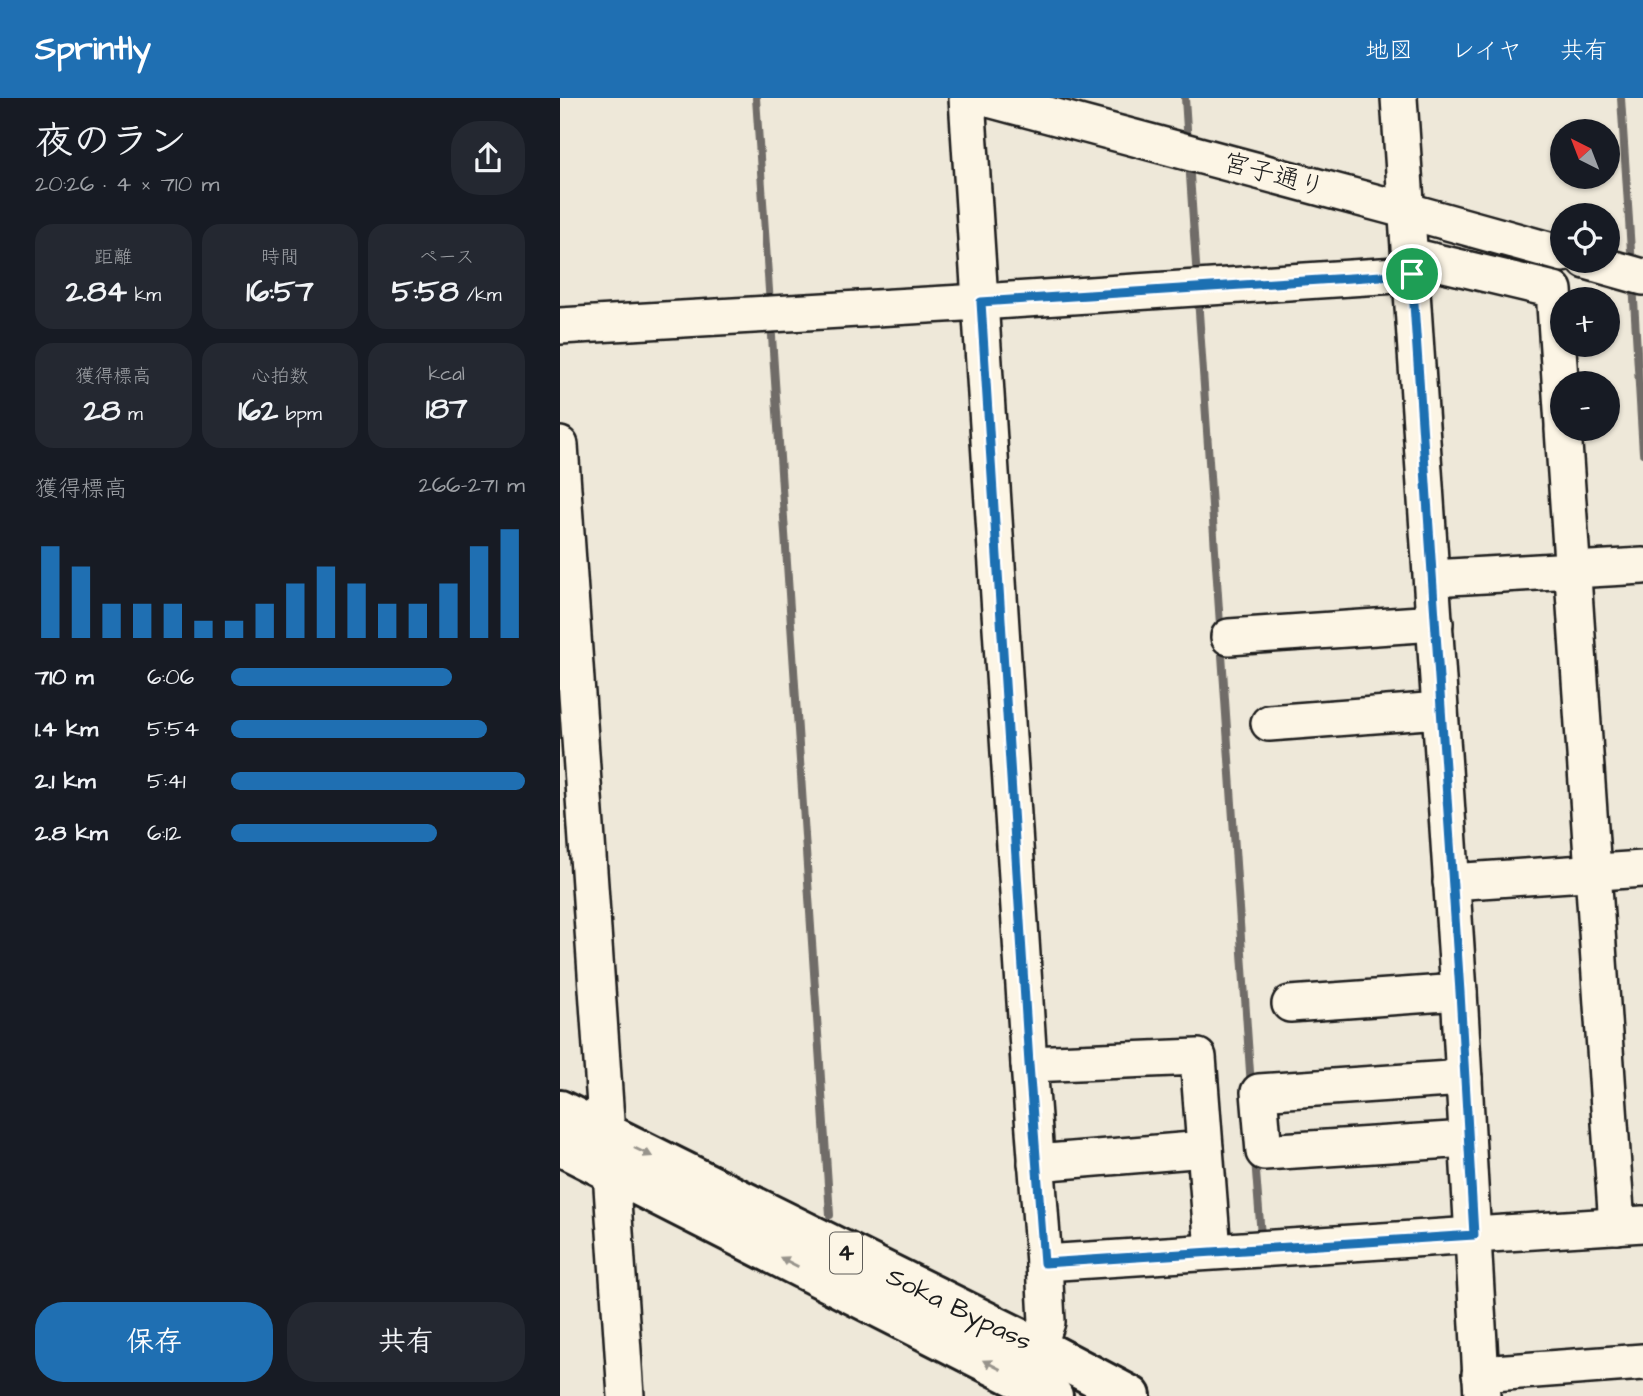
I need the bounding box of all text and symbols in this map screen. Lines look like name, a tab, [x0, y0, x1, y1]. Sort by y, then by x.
text: Sprintly	[35, 26, 151, 72]
text: 地図	[1365, 34, 1413, 68]
text: レイヤ	[1451, 34, 1522, 68]
text: 共有	[1560, 34, 1608, 68]
text: 夜のラン	[35, 116, 187, 168]
north arrow	[1550, 119, 1620, 189]
map controls	[1550, 119, 1620, 441]
button: share	[451, 121, 525, 195]
street label: 宮子通り	[1219, 144, 1329, 206]
text: 20:26 · 4 × 710 m	[35, 168, 219, 200]
button: locate	[1550, 203, 1620, 273]
text: 距離	[94, 244, 132, 271]
text: 時間	[261, 244, 299, 271]
text: ペース	[419, 244, 475, 271]
pin	[1382, 244, 1442, 304]
icon: arrive	[1393, 255, 1431, 293]
text: 2.84	[66, 271, 127, 313]
text: 16:57	[246, 271, 314, 313]
text: 5:58	[392, 271, 459, 313]
text: km	[127, 282, 161, 309]
text: /km	[459, 282, 502, 309]
button: +	[1550, 287, 1620, 357]
text: kcal	[428, 361, 465, 388]
text: 獲得標高	[75, 363, 151, 390]
text: 心拍数	[251, 363, 309, 390]
button: −	[1550, 371, 1620, 441]
text: 187	[426, 388, 468, 430]
text: 28	[84, 390, 120, 432]
text: 162	[238, 390, 278, 432]
text: m	[120, 401, 143, 428]
text: bpm	[278, 401, 322, 428]
text: 266–271 m	[418, 469, 525, 501]
text: 獲得標高	[35, 473, 127, 505]
text: 710 m	[35, 661, 94, 693]
text: 6:06	[147, 661, 194, 693]
text: 1.4 km	[35, 713, 98, 745]
text: 5:54	[147, 713, 199, 745]
text: 2.1 km	[35, 765, 96, 797]
text: 5:41	[147, 765, 186, 797]
text: 2.8 km	[35, 817, 108, 849]
text: 6:12	[147, 817, 181, 849]
one-way arrow	[633, 1147, 653, 1158]
road number: 4	[830, 1232, 862, 1274]
one-way arrow	[779, 1257, 799, 1268]
street label: Soka Bypass	[879, 1258, 1038, 1361]
button: 保存	[35, 1302, 273, 1382]
button: 共有	[287, 1302, 525, 1382]
one-way arrow	[982, 1360, 1002, 1371]

